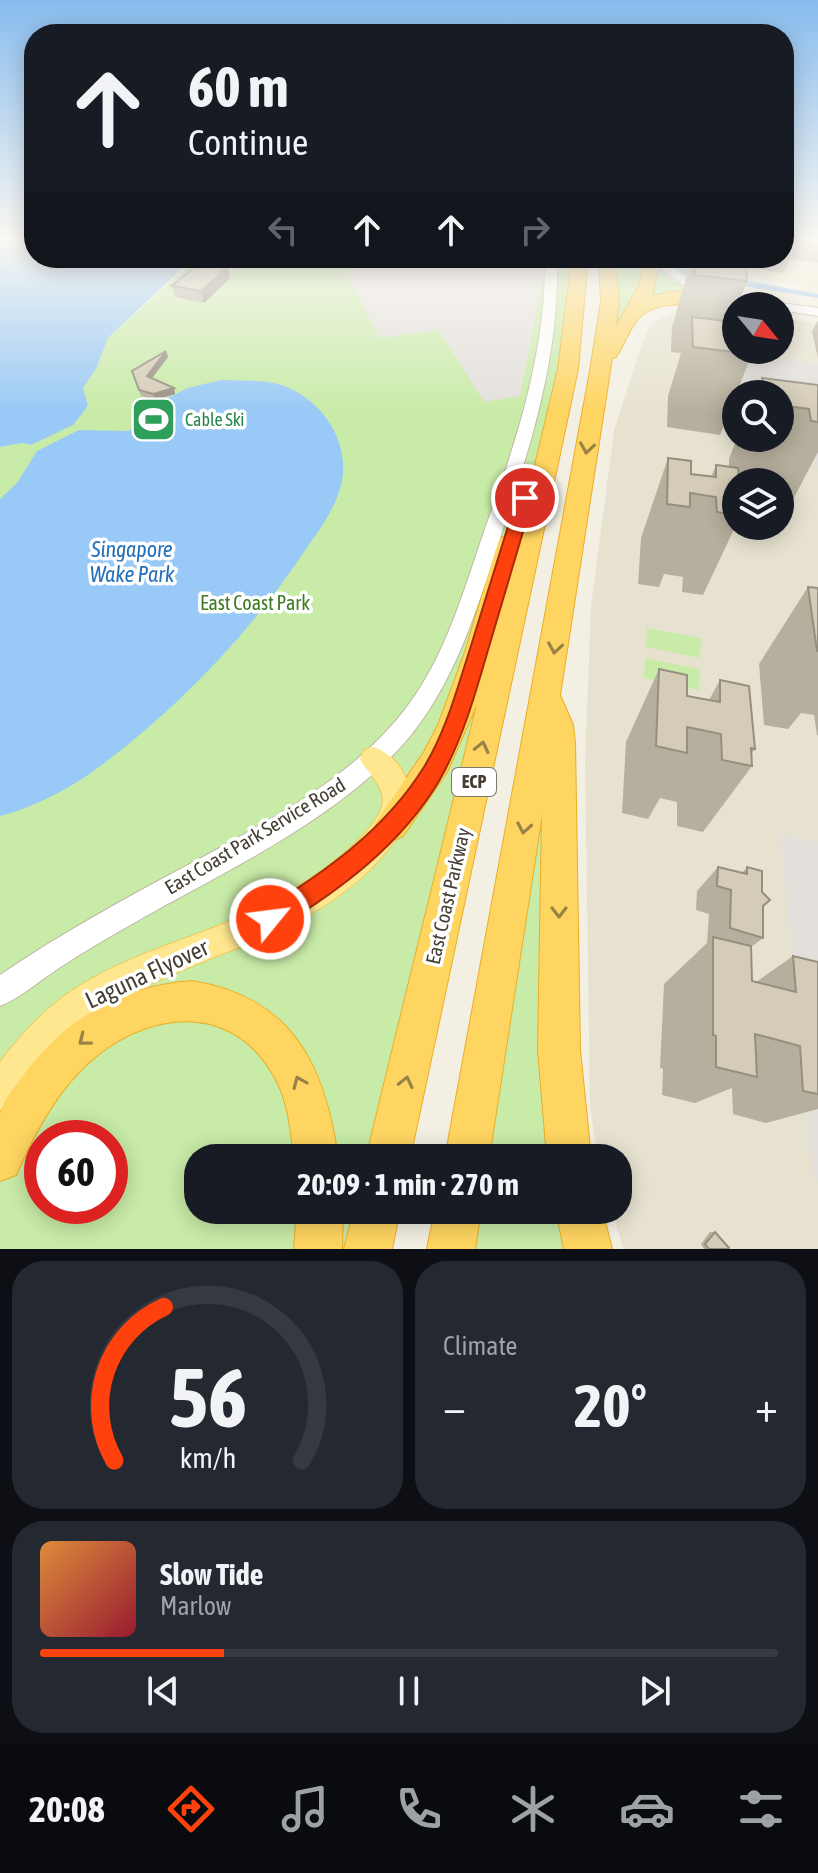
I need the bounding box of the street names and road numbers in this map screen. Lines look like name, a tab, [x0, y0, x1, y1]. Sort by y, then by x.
road number: ECP	[452, 768, 496, 796]
street label: East Coast Park Service Road	[160, 773, 349, 899]
street label: East Coast Parkway	[421, 825, 474, 966]
street label: Laguna Flyover	[81, 933, 213, 1014]

